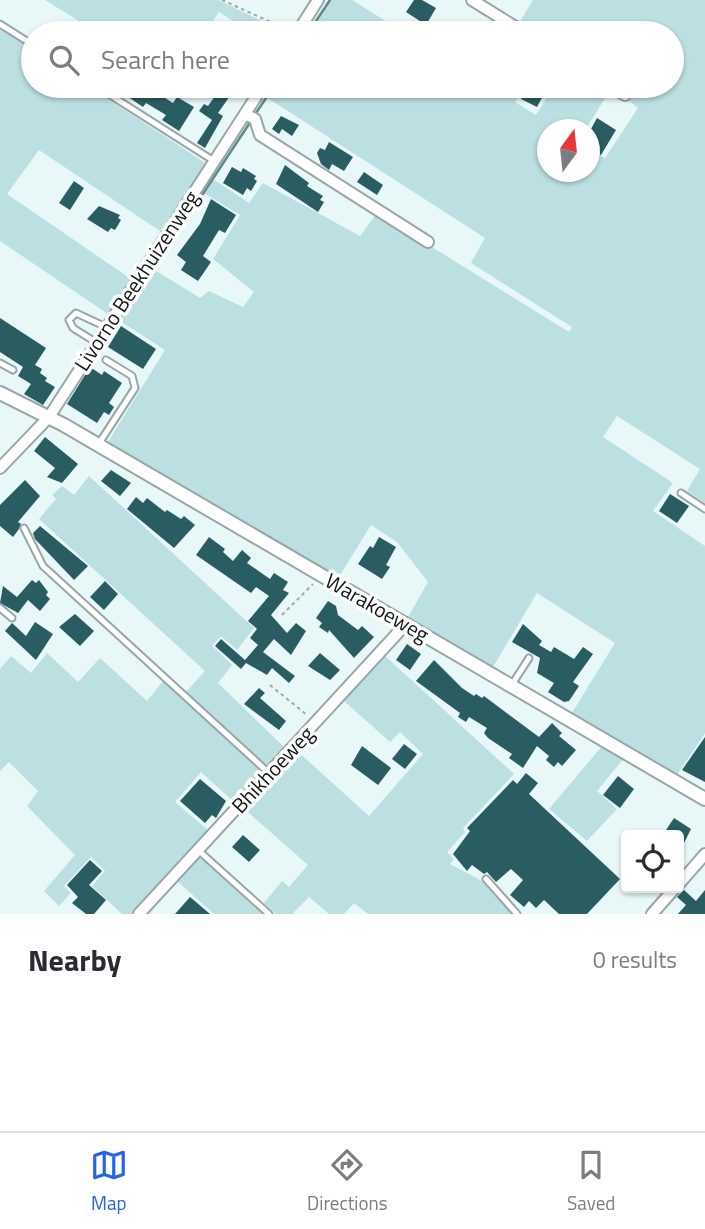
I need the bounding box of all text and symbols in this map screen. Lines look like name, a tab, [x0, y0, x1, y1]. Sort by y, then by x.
search box	[21, 21, 684, 98]
text: Search here	[101, 40, 230, 79]
icon: search	[45, 41, 83, 79]
north arrow	[537, 119, 600, 182]
street label: Livorno Beekhuizenweg	[66, 184, 207, 377]
street label: Warakoeweg	[320, 564, 436, 650]
street label: Bhikhoeweg	[223, 718, 321, 820]
map controls	[621, 830, 684, 893]
button: locate	[621, 830, 684, 893]
text: Nearby	[28, 937, 121, 983]
text: 0 results	[593, 942, 677, 977]
tab: Map	[90, 1146, 128, 1217]
tab: Directions	[307, 1146, 388, 1217]
tab: Saved	[567, 1146, 615, 1217]

